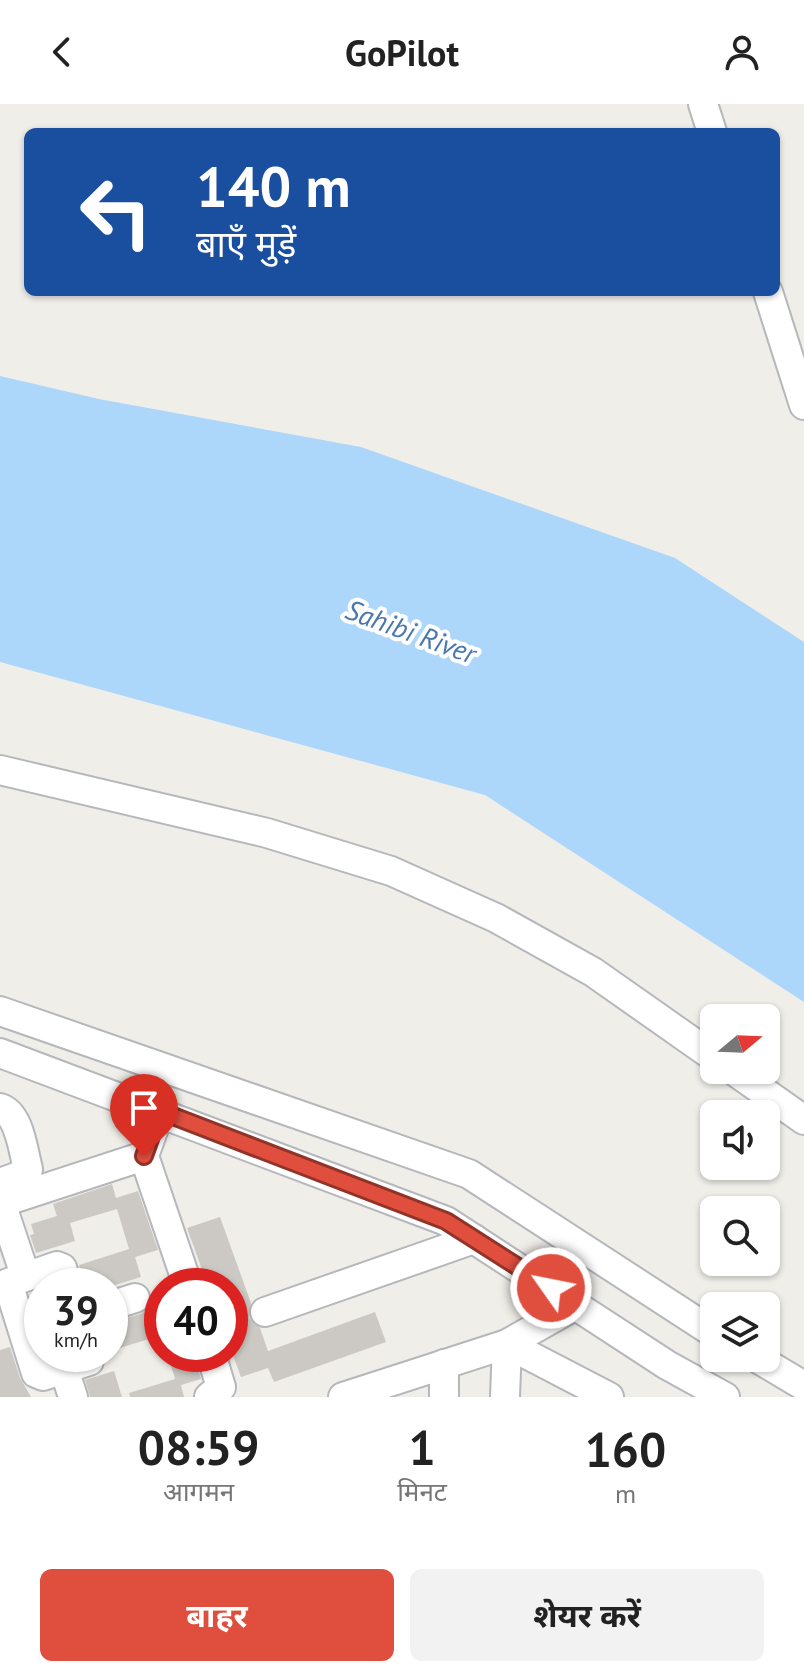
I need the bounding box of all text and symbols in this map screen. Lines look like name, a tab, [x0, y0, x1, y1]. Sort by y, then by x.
text: GoPilot	[345, 29, 459, 76]
icon: back	[40, 30, 84, 74]
icon: person	[720, 30, 764, 74]
text: 140 m	[196, 150, 351, 222]
icon: left	[64, 160, 168, 264]
text: बाएँ मुड़ें	[196, 220, 296, 267]
water label: Sahibi River	[341, 590, 483, 672]
north arrow	[700, 1004, 780, 1084]
map controls	[700, 1004, 780, 1372]
pin	[110, 1074, 178, 1156]
icon: arrive	[122, 1086, 166, 1130]
button: sound	[700, 1100, 780, 1180]
button: search	[700, 1196, 780, 1276]
position arrow	[509, 1246, 593, 1330]
speed limit sign: 40	[144, 1268, 248, 1372]
text: 39	[53, 1284, 99, 1336]
button: layers	[700, 1292, 780, 1372]
text: km/h	[54, 1327, 98, 1353]
text: 08:59	[138, 1416, 259, 1478]
text: 1	[408, 1416, 436, 1478]
text: 160	[585, 1418, 666, 1480]
text: आगमन	[163, 1475, 234, 1508]
text: मिनट	[397, 1475, 447, 1508]
text: m	[615, 1477, 636, 1510]
button: बाहर	[40, 1569, 394, 1661]
button: शेयर करें	[410, 1569, 764, 1661]

